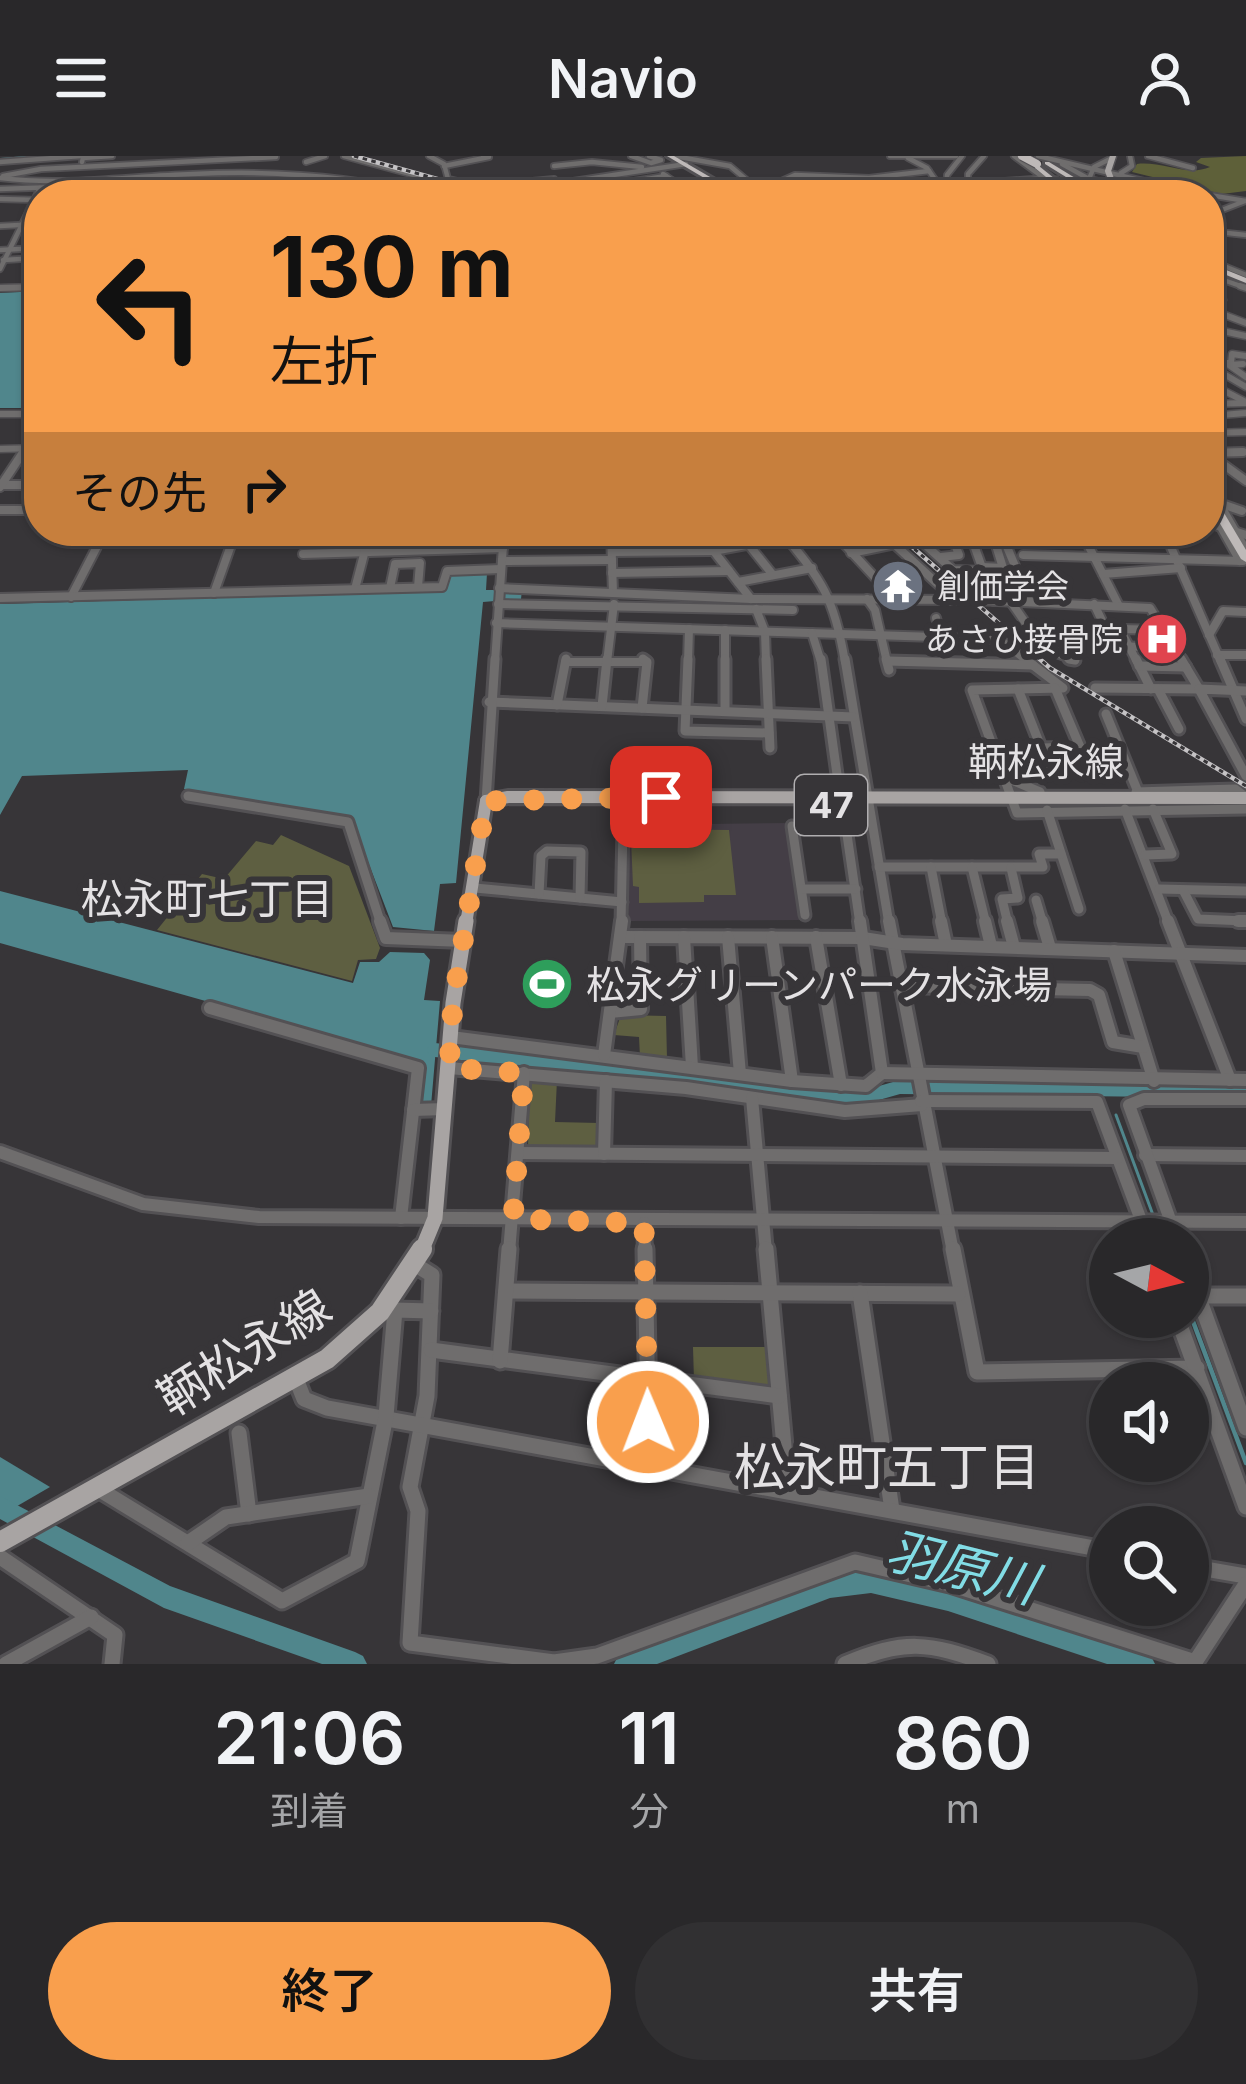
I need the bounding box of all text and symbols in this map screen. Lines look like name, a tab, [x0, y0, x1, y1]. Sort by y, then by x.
icon: menu	[48, 45, 114, 111]
icon: person	[1132, 45, 1198, 111]
text: Navio	[548, 46, 698, 111]
text: 130 m	[270, 216, 514, 317]
icon: left	[72, 228, 228, 384]
text: 左折	[270, 329, 378, 394]
icon: right	[231, 456, 297, 522]
text: その先	[72, 465, 207, 520]
temple icon: 創価学会	[870, 558, 926, 614]
place label: 創価学会	[937, 566, 1069, 606]
hospital icon: あさひ接骨院	[1134, 611, 1190, 667]
place label: あさひ接骨院	[925, 619, 1123, 659]
street label: 鞆松永線	[968, 738, 1124, 785]
pin	[610, 746, 712, 848]
icon: arrive	[628, 764, 694, 830]
road number: 47	[795, 775, 867, 835]
district label: 松永町七丁目	[81, 873, 333, 924]
sports icon: 松永グリーンパーク水泳場	[519, 956, 575, 1012]
place label: 松永グリーンパーク水泳場	[586, 961, 1052, 1008]
north arrow	[1089, 1218, 1209, 1338]
map controls	[1089, 1218, 1209, 1626]
street label: 鞆松永線	[147, 1276, 341, 1428]
position arrow	[585, 1359, 711, 1485]
button: sound	[1089, 1362, 1209, 1482]
district label: 松永町五丁目	[734, 1436, 1040, 1497]
button: search	[1089, 1506, 1209, 1626]
water label: 羽原川	[880, 1519, 1048, 1616]
text: 21:06	[213, 1694, 405, 1781]
text: 11	[619, 1694, 680, 1781]
text: 860	[893, 1699, 1033, 1786]
text: m	[946, 1785, 980, 1832]
text: 到着	[270, 1787, 348, 1834]
text: 分	[630, 1787, 669, 1834]
button: 終了	[48, 1922, 611, 2060]
button: 共有	[635, 1922, 1198, 2060]

